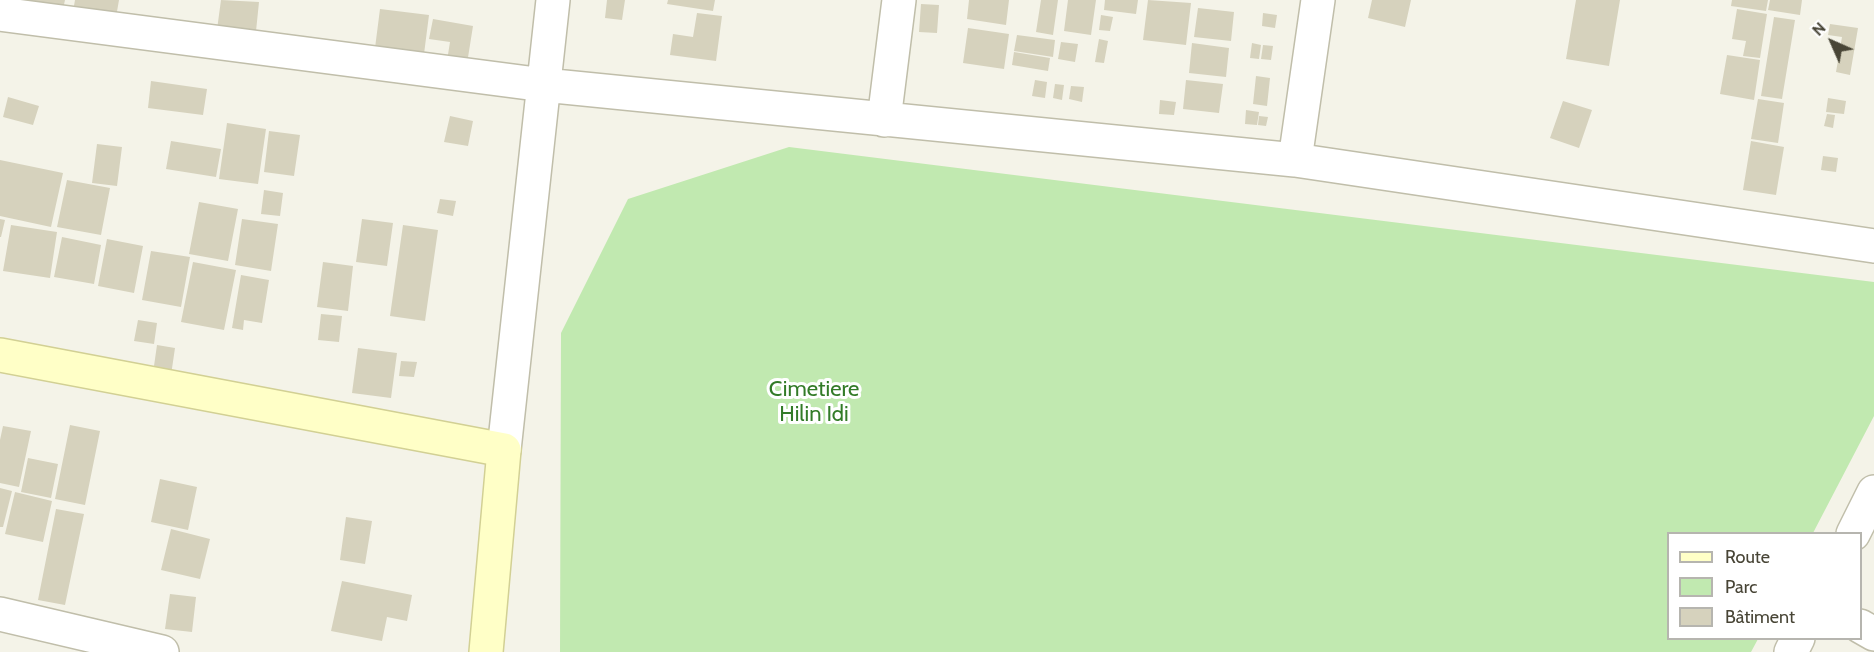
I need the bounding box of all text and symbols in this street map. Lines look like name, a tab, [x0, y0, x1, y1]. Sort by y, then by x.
north arrow	[1802, 12, 1862, 72]
text: N	[1808, 18, 1830, 40]
park label: Cimetiere Hilin Idi	[769, 377, 859, 428]
legend	[1667, 532, 1862, 640]
text: Route	[1725, 546, 1770, 568]
text: Parc	[1725, 576, 1757, 598]
text: Bâtiment	[1725, 606, 1795, 628]

